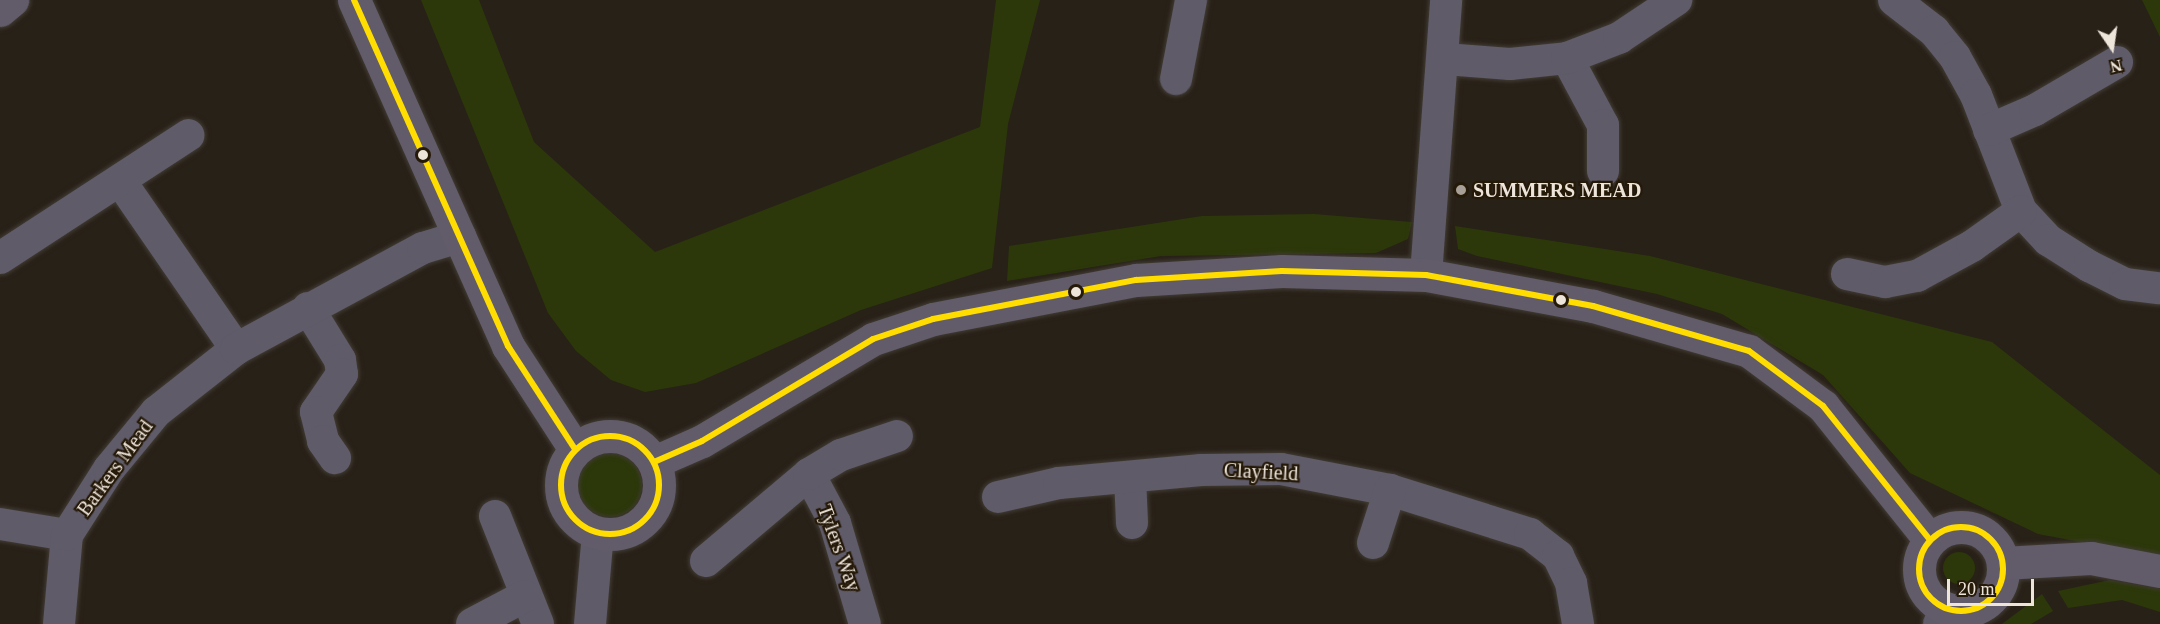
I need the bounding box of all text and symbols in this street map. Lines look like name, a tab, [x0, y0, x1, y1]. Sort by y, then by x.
north arrow	[2082, 18, 2142, 78]
text: N	[2109, 56, 2124, 76]
unlabelled marker	[417, 149, 429, 161]
place label: SUMMERS MEAD	[1473, 178, 1641, 202]
marker: SUMMERS MEAD	[1454, 183, 1468, 197]
unlabelled marker	[1070, 286, 1082, 298]
unlabelled marker	[1555, 294, 1567, 306]
street label: Barkers Mead	[72, 415, 158, 521]
street label: Clayfield	[1223, 458, 1299, 486]
street label: Tylers Way	[812, 501, 866, 595]
scale bar	[1950, 567, 2037, 605]
text: 20 m	[1958, 579, 1995, 599]

